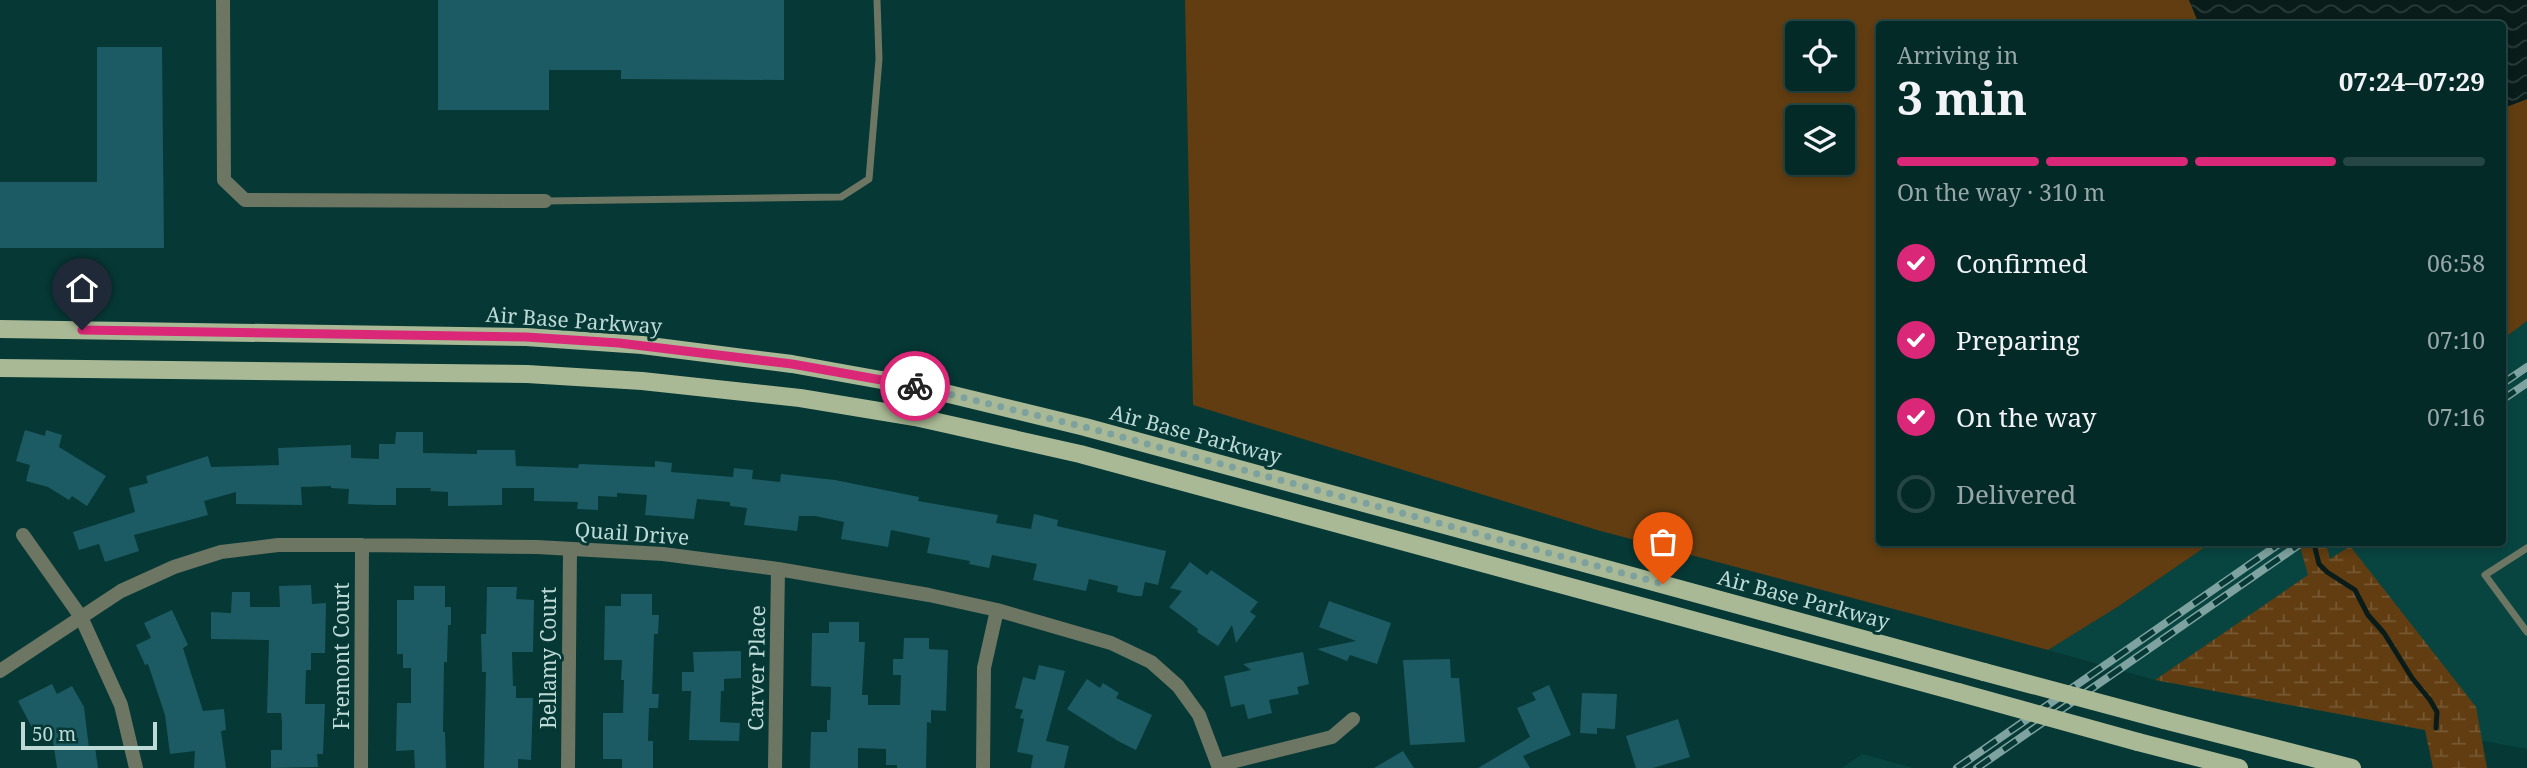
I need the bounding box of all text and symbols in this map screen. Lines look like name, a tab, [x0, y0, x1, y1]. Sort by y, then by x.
map controls	[1785, 21, 1855, 175]
button: locate	[1785, 21, 1855, 91]
text: Arriving in	[1897, 39, 2018, 71]
text: 07:24–07:29	[2339, 63, 2485, 99]
text: 3 min	[1897, 66, 2027, 128]
button: layers	[1785, 105, 1855, 175]
text: On the way · 310 m	[1897, 176, 2105, 208]
icon: check	[1897, 244, 1935, 282]
text: Confirmed	[1956, 245, 2088, 281]
text: 06:58	[2427, 247, 2485, 279]
pin	[52, 258, 112, 330]
icon: home	[63, 269, 101, 307]
street label: Air Base Parkway	[485, 300, 663, 340]
icon: check	[1897, 321, 1935, 359]
text: Preparing	[1956, 322, 2080, 358]
text: 07:10	[2427, 324, 2485, 356]
courier	[880, 351, 950, 421]
icon: bike	[896, 367, 934, 405]
street label: Air Base Parkway	[1107, 398, 1285, 470]
icon: check	[1897, 398, 1935, 436]
text: On the way	[1956, 399, 2096, 435]
text: 07:16	[2427, 401, 2485, 433]
text: Delivered	[1956, 476, 2076, 512]
pin	[1633, 512, 1693, 584]
street label: Quail Drive	[574, 515, 690, 551]
icon: bag	[1644, 523, 1682, 561]
street label: Air Base Parkway	[1715, 563, 1893, 635]
street label: Fremont Court	[327, 582, 355, 730]
street label: Bellamy Court	[534, 587, 562, 729]
street label: Carver Place	[741, 605, 771, 731]
scale bar	[21, 719, 158, 751]
text: 50 m	[32, 721, 76, 747]

